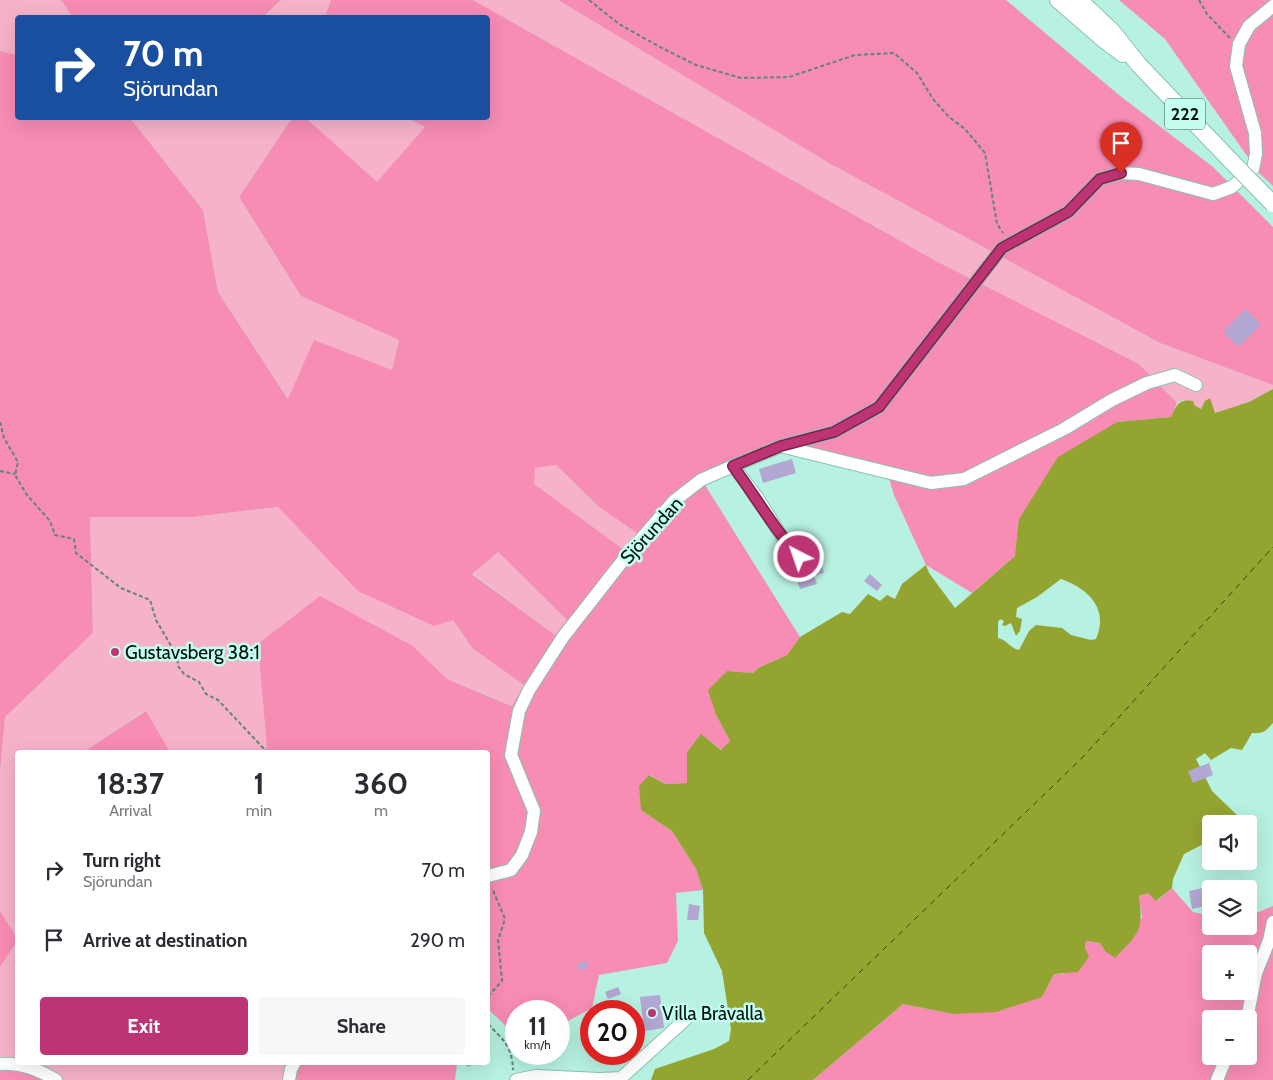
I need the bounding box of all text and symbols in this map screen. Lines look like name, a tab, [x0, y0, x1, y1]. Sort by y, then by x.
text: 70 m	[123, 32, 204, 75]
icon: right	[40, 35, 105, 100]
text: Sjörundan	[123, 75, 218, 102]
road number: 222	[1165, 98, 1205, 130]
pin	[1100, 122, 1142, 173]
icon: arrive	[1107, 129, 1135, 157]
street label: Sjörundan	[615, 492, 687, 569]
position arrow	[772, 530, 824, 582]
place label: Gustavsberg 38:1	[125, 641, 260, 664]
marker: Gustavsberg 38:1	[109, 646, 121, 658]
text: 18:37	[97, 765, 164, 802]
text: 1	[254, 765, 265, 802]
text: 360	[354, 765, 408, 802]
text: Arrival	[109, 801, 152, 820]
text: min	[246, 801, 272, 820]
text: m	[374, 801, 388, 820]
map controls	[1202, 815, 1257, 1065]
button: sound	[1202, 815, 1257, 870]
text: Turn right	[83, 849, 161, 872]
icon: right	[40, 856, 68, 884]
text: 70 m	[421, 859, 465, 882]
text: Sjörundan	[83, 872, 152, 891]
button: layers	[1202, 880, 1257, 935]
icon: arrive	[40, 926, 68, 954]
text: Arrive at destination	[83, 929, 247, 952]
text: 290 m	[410, 929, 465, 952]
button: +	[1202, 945, 1257, 1000]
button: Exit	[40, 997, 248, 1055]
button: Share	[258, 997, 465, 1055]
speed limit sign: 20	[580, 1000, 645, 1065]
place label: Villa Bråvalla	[662, 1002, 763, 1025]
marker: Villa Bråvalla	[646, 1007, 658, 1019]
button: −	[1202, 1010, 1257, 1065]
text: 11	[528, 1011, 547, 1041]
text: km/h	[524, 1037, 551, 1052]

